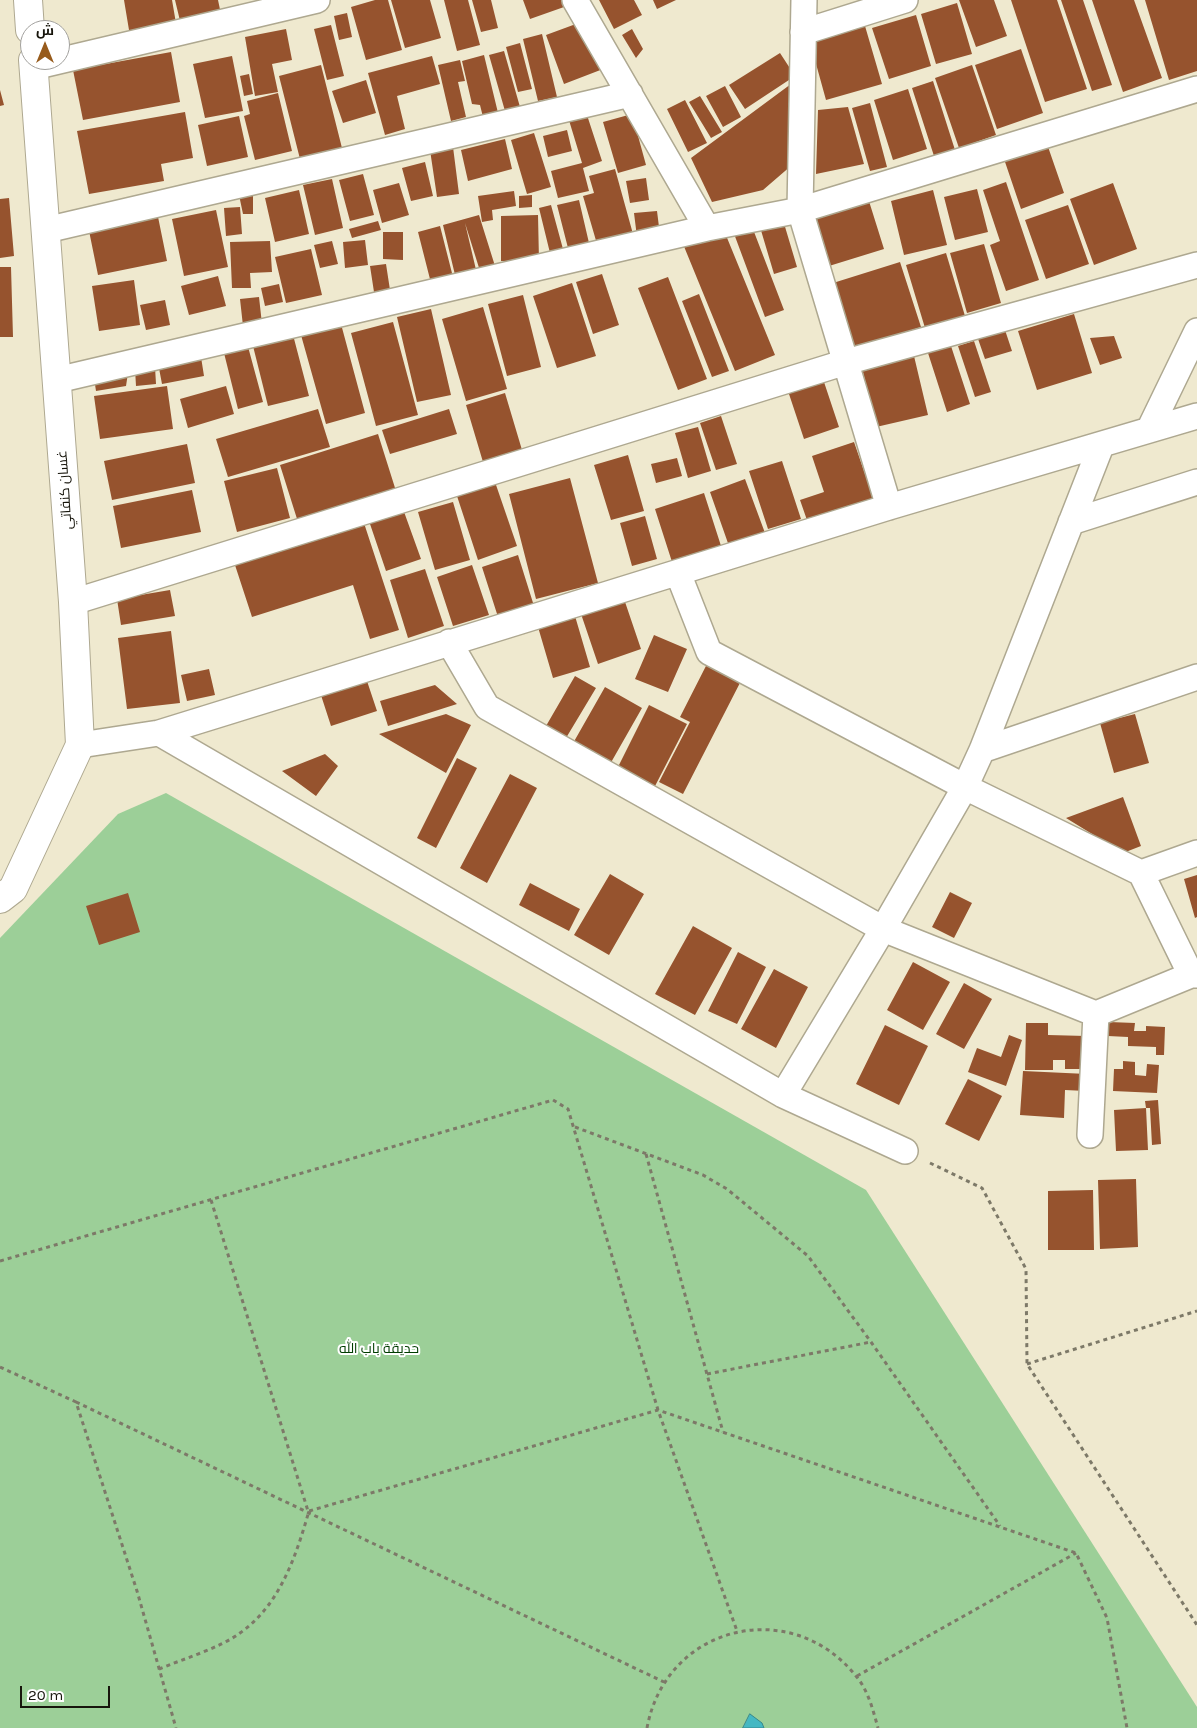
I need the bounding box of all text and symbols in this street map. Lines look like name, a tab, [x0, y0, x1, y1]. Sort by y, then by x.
north arrow	[20, 20, 70, 70]
text: ش	[36, 22, 54, 39]
street label: غسان كنفاتي	[54, 450, 76, 530]
park label: حديقة باب الله	[339, 1341, 419, 1357]
scale bar	[22, 1676, 112, 1708]
text: 20 m	[28, 1686, 63, 1704]

